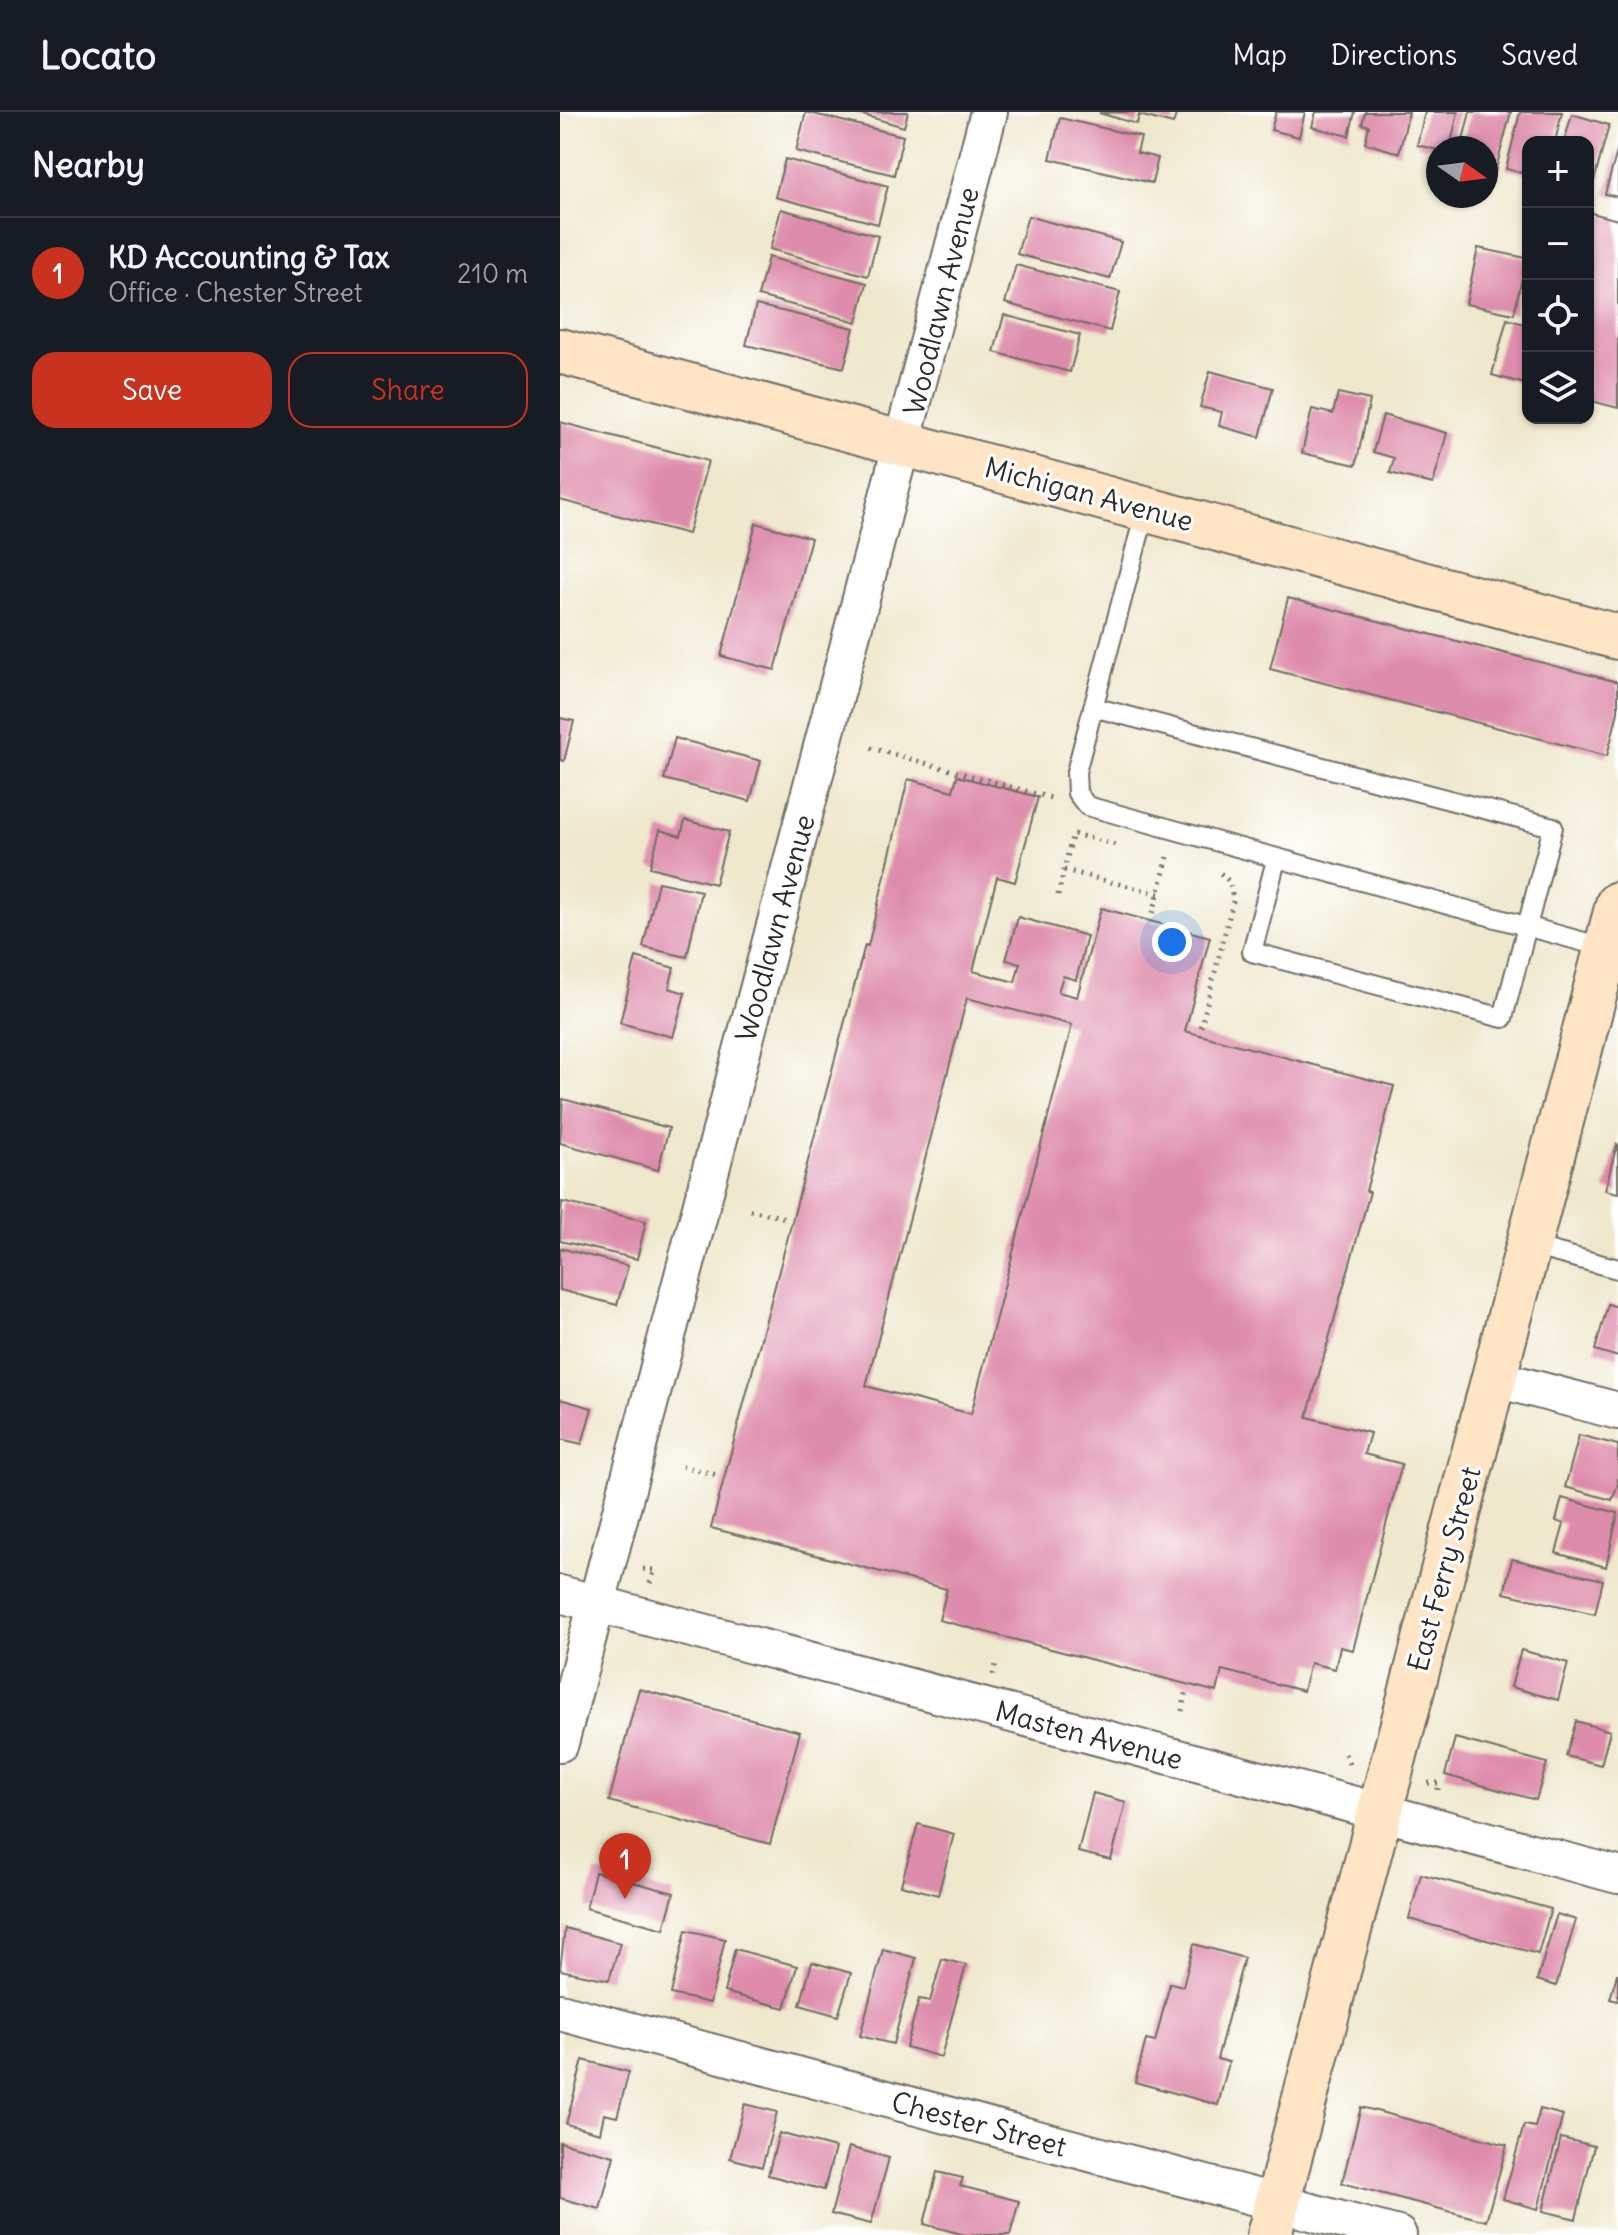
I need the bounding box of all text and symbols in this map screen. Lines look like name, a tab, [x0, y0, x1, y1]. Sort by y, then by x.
text: Locato	[40, 32, 156, 79]
text: Map	[1232, 37, 1287, 73]
text: Directions	[1331, 37, 1457, 73]
text: Saved	[1501, 37, 1578, 73]
north arrow	[1426, 136, 1498, 208]
map controls	[1522, 136, 1594, 424]
button: +	[1522, 136, 1594, 208]
text: Nearby	[32, 143, 145, 186]
street label: Woodlawn Avenue	[895, 183, 987, 419]
button: −	[1522, 208, 1594, 280]
text: KD Accounting & Tax	[108, 238, 390, 276]
text: 1	[53, 257, 63, 290]
text: 210 m	[457, 257, 528, 290]
text: Office · Chester Street	[108, 276, 363, 309]
button: locate	[1522, 280, 1594, 352]
button: Save	[32, 352, 272, 428]
button: Share	[288, 352, 528, 428]
button: layers	[1522, 352, 1594, 424]
street label: Michigan Avenue	[981, 449, 1197, 539]
street label: Woodlawn Avenue	[727, 811, 823, 1045]
your location	[1152, 922, 1192, 962]
street label: East Ferry Street	[1399, 1463, 1489, 1675]
street label: Masten Avenue	[992, 1693, 1186, 1777]
pin: 1	[599, 1833, 651, 1899]
street label: Chester Street	[888, 2083, 1070, 2165]

